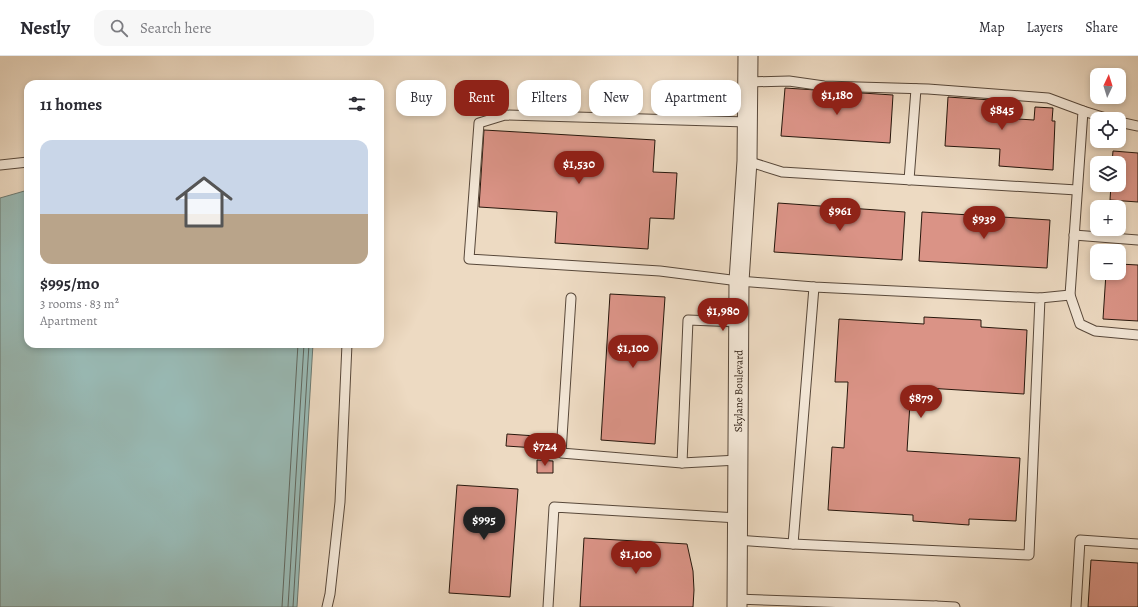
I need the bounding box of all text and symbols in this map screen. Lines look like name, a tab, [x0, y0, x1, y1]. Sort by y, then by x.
search box	[94, 10, 374, 46]
text: Nestly	[20, 15, 70, 41]
icon: search	[108, 17, 130, 39]
text: Search here	[140, 18, 211, 38]
text: Map	[979, 18, 1005, 37]
text: Layers	[1027, 18, 1063, 37]
text: Share	[1085, 18, 1118, 37]
north arrow	[1090, 68, 1126, 104]
map controls	[1090, 68, 1126, 280]
chip: Buy	[396, 80, 446, 116]
chip: Rent	[454, 80, 509, 116]
chip: Filters	[517, 80, 581, 116]
chip: New	[589, 80, 643, 116]
chip: Apartment	[651, 80, 741, 116]
pin: $1,180	[804, 82, 870, 116]
text: $1,180	[821, 86, 853, 103]
text: 11 homes	[40, 93, 102, 116]
icon: filters	[346, 93, 368, 115]
pin: $845	[978, 97, 1026, 131]
text: $845	[990, 101, 1014, 118]
button: locate	[1090, 112, 1126, 148]
pin: $1,530	[546, 151, 612, 185]
text: $1,530	[563, 155, 595, 172]
button: layers	[1090, 156, 1126, 192]
icon: home	[168, 166, 240, 238]
pin: $961	[816, 198, 864, 232]
button: +	[1090, 200, 1126, 236]
text: $961	[829, 202, 851, 219]
pin: $939	[960, 206, 1008, 240]
text: $939	[972, 210, 996, 227]
button: −	[1090, 244, 1126, 280]
text: $995/mo	[40, 272, 100, 295]
text: 3 rooms · 83 m²	[40, 295, 119, 312]
pin: $1,980	[690, 298, 756, 332]
text: $1,980	[706, 302, 740, 319]
text: Apartment	[40, 312, 98, 329]
pin: $1,100	[600, 335, 666, 369]
text: $1,100	[617, 339, 649, 356]
street label: Skylane Boulevard	[731, 350, 746, 432]
pin: $879	[897, 385, 945, 419]
text: $879	[909, 389, 933, 406]
pin: $724	[521, 433, 569, 467]
text: $724	[533, 437, 557, 454]
pin: $995	[460, 507, 508, 541]
text: $995	[472, 511, 496, 528]
pin: $1,100	[603, 541, 669, 575]
text: $1,100	[620, 545, 652, 562]

